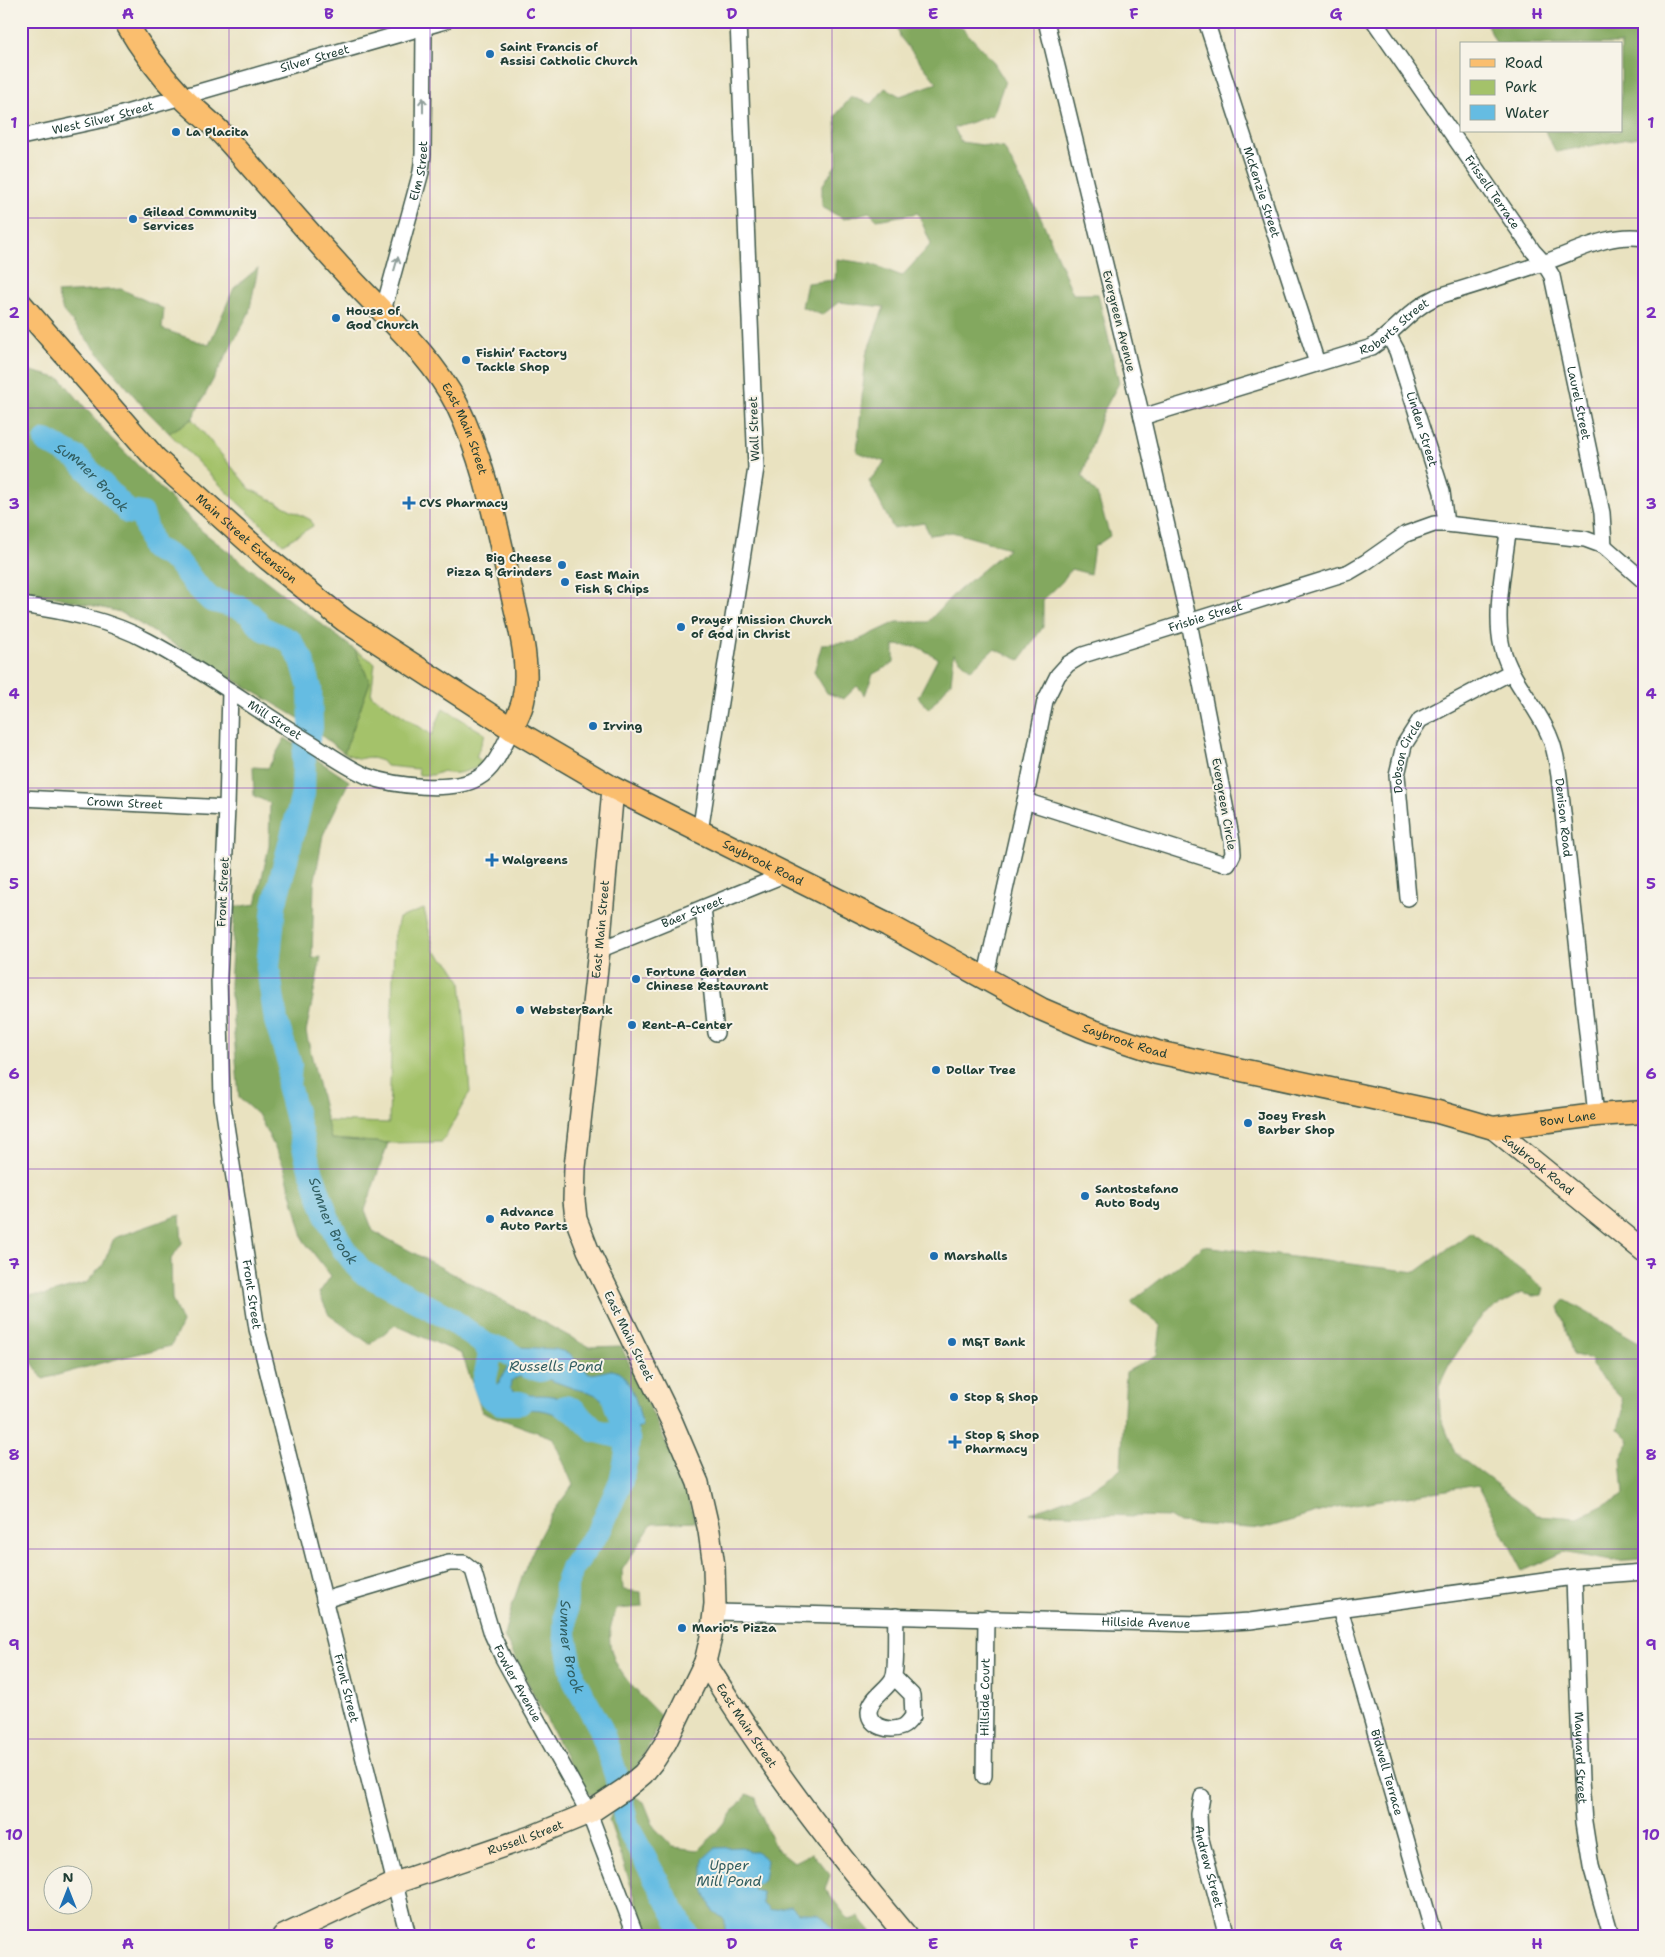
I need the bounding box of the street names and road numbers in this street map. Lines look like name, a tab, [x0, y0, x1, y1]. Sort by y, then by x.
street label: Silver Street	[278, 41, 351, 76]
street label: West Silver Street	[51, 97, 155, 138]
street label: Elm Street	[406, 141, 431, 203]
street label: McKenzie Street	[1239, 145, 1284, 240]
street label: Frissell Terrace	[1461, 152, 1524, 233]
street label: Evergreen Avenue	[1099, 269, 1139, 374]
street label: Roberts Street	[1357, 295, 1432, 358]
street label: Laurel Street	[1563, 365, 1594, 442]
street label: East Main Street	[438, 380, 491, 477]
street label: Linden Street	[1402, 390, 1441, 469]
street label: Wall Street	[745, 396, 763, 462]
street label: Main Street Extension	[192, 490, 300, 587]
street label: Frisbie Street	[1166, 598, 1244, 636]
street label: Mill Street	[244, 697, 305, 743]
street label: Dobson Circle	[1389, 716, 1426, 794]
street label: Evergreen Circle	[1208, 757, 1240, 852]
street label: Denison Road	[1551, 777, 1576, 858]
street label: Crown Street	[86, 793, 163, 813]
street label: Saybrook Road	[720, 836, 806, 890]
street label: Front Street	[213, 856, 233, 928]
street label: East Main Street	[588, 880, 613, 979]
street label: Baer Street	[659, 892, 726, 932]
street label: Saybrook Road	[1080, 1020, 1169, 1062]
street label: Bow Lane	[1539, 1107, 1597, 1130]
street label: Saybrook Road	[1499, 1131, 1578, 1199]
street label: Front Street	[239, 1258, 265, 1331]
street label: East Main Street	[600, 1288, 658, 1384]
street label: Hillside Avenue	[1101, 1614, 1191, 1632]
street label: Fowler Avenue	[490, 1642, 545, 1725]
street label: Front Street	[330, 1652, 363, 1724]
street label: Hillside Court	[977, 1658, 993, 1736]
street label: East Main Street	[712, 1680, 781, 1771]
street label: Maynard Street	[1571, 1711, 1591, 1805]
street label: Bidwell Terrace	[1367, 1727, 1407, 1818]
street label: Russell Street	[485, 1816, 566, 1859]
street label: Andrew Street	[1192, 1825, 1227, 1910]

